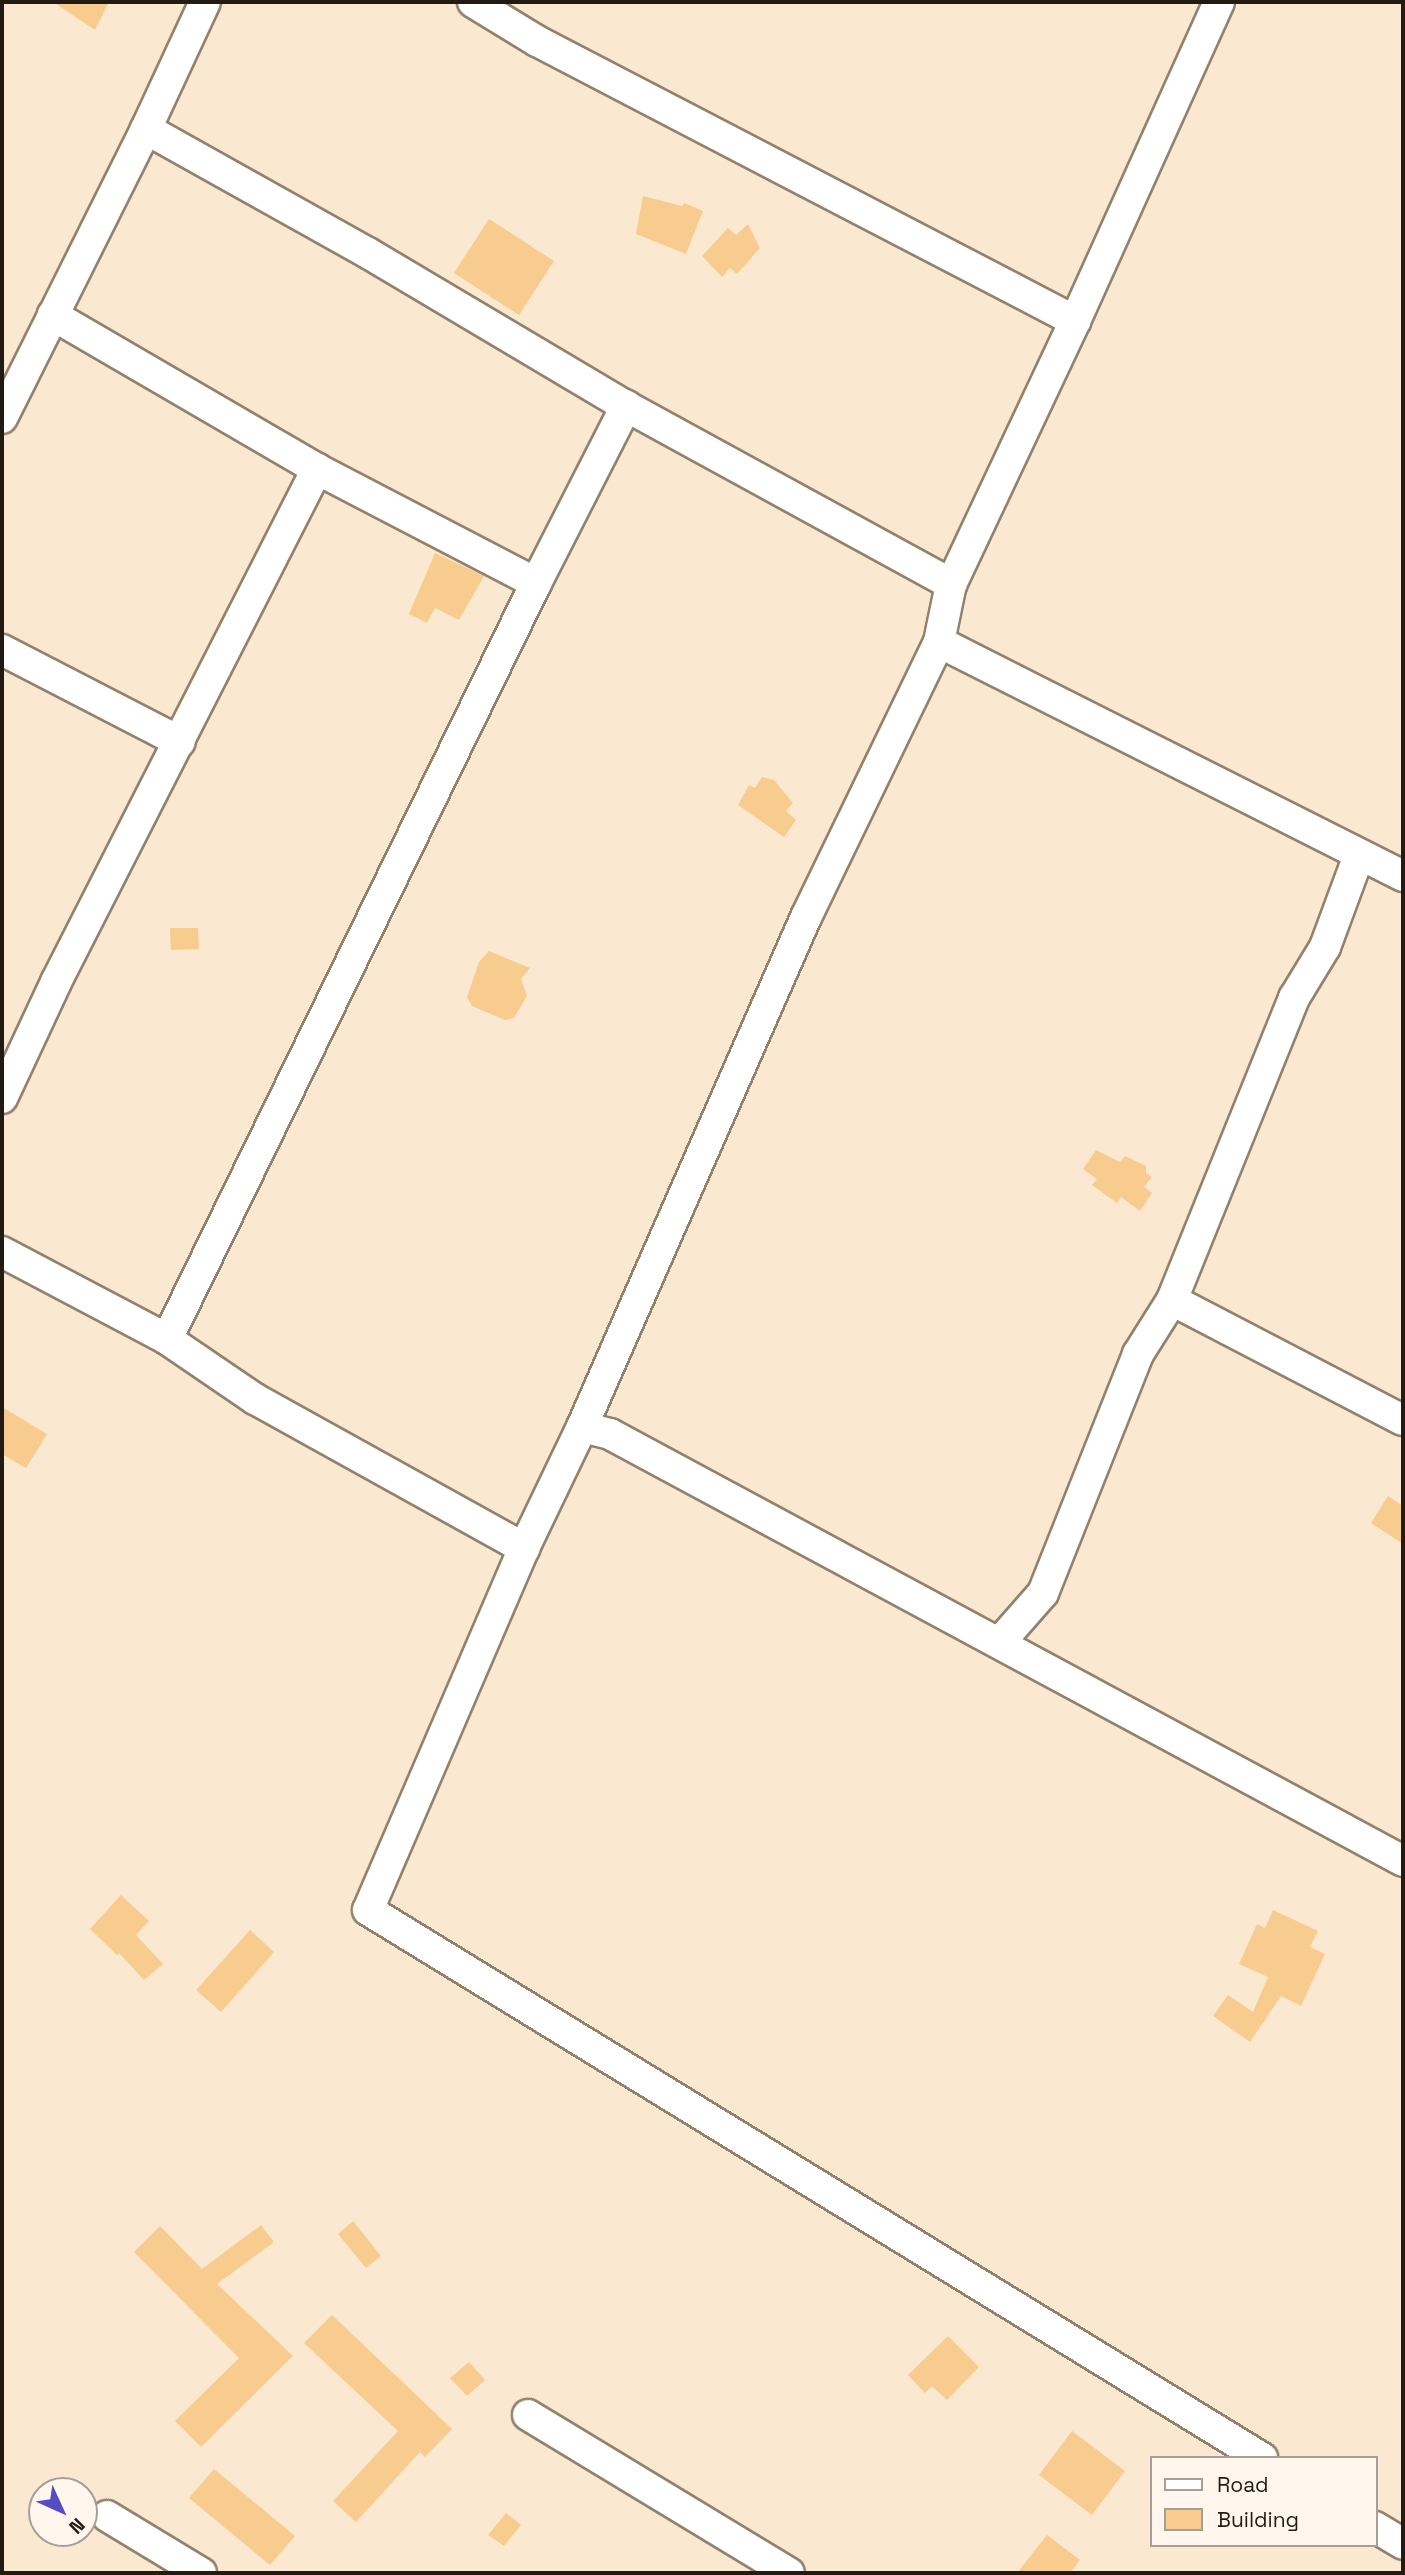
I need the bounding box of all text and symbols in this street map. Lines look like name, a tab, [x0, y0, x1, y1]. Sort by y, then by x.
legend	[1150, 2456, 1377, 2547]
text: Road	[1217, 2471, 1269, 2498]
north arrow	[28, 2477, 98, 2547]
text: Building	[1217, 2506, 1299, 2533]
text: N	[63, 2512, 90, 2539]

